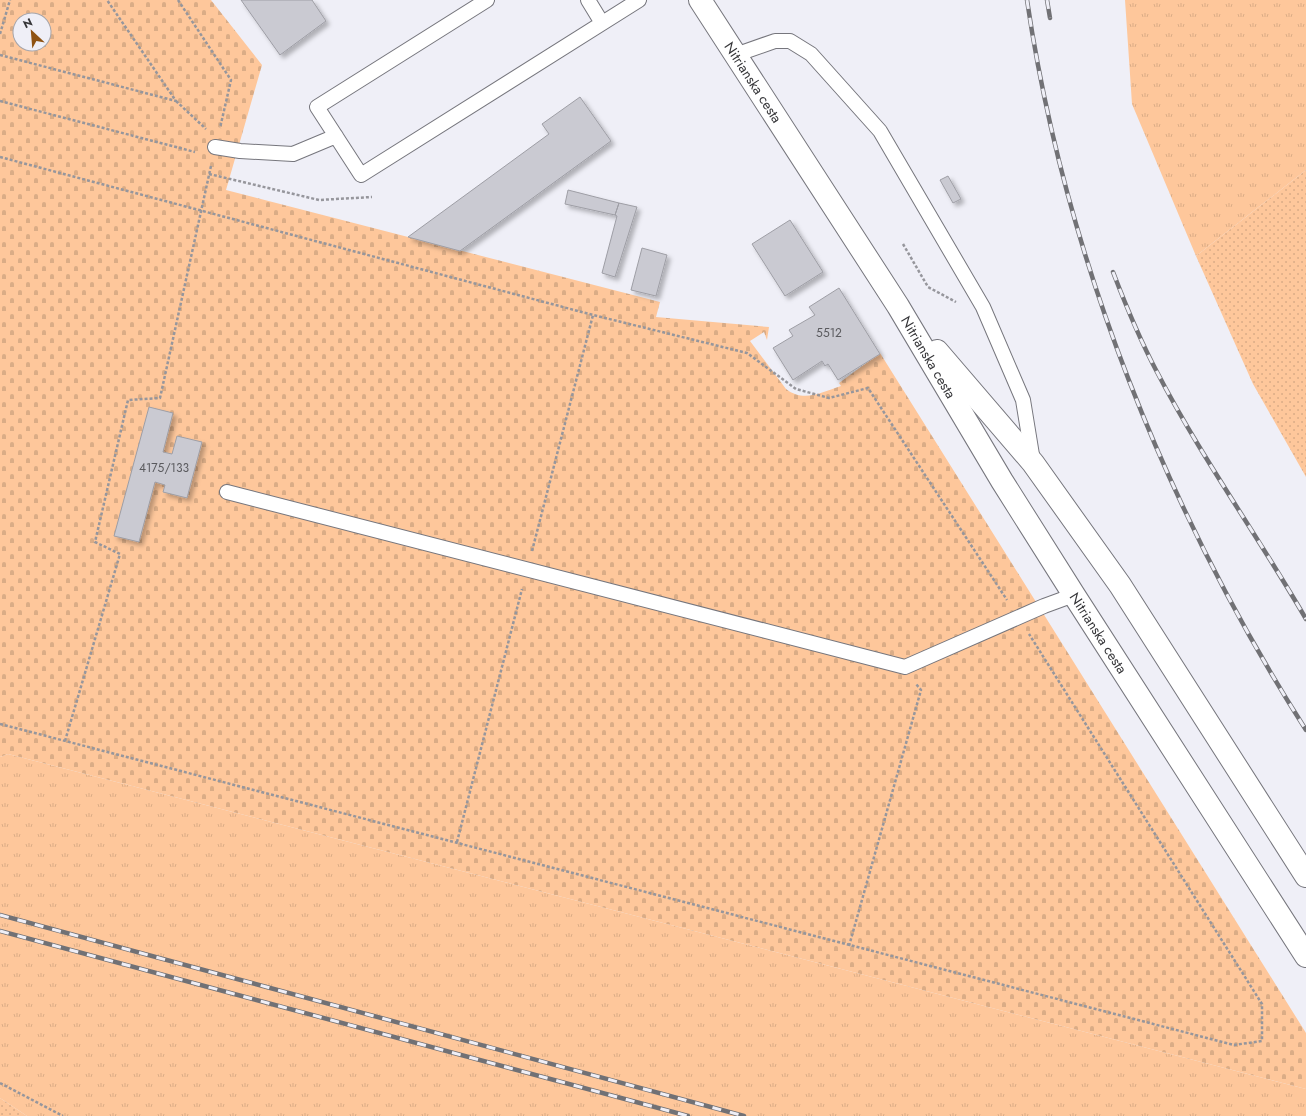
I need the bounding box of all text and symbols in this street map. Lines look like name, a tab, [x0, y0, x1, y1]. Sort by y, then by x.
north arrow	[12, 12, 52, 52]
text: N	[20, 14, 35, 32]
street label: Nitrianska cesta	[720, 38, 787, 127]
street label: Nitrianska cesta	[896, 312, 961, 402]
house number: 5512	[816, 324, 842, 342]
house number: 4175/133	[139, 459, 190, 477]
street label: Nitrianska cesta	[1065, 588, 1132, 677]

